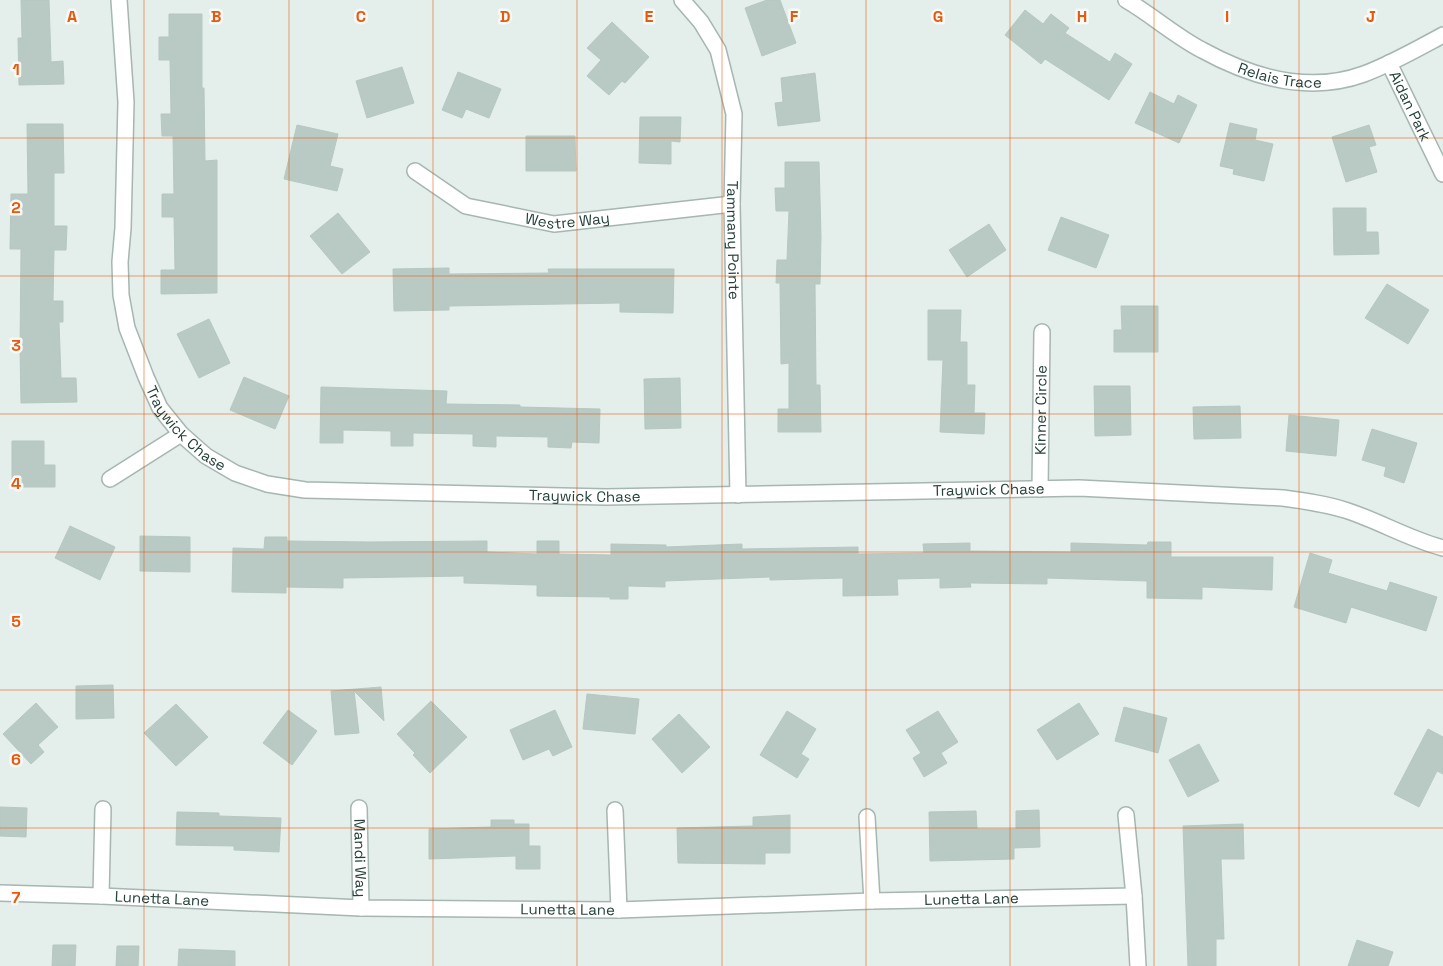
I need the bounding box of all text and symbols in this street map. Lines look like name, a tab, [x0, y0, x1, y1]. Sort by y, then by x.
text: A	[67, 6, 77, 27]
text: B	[211, 6, 221, 27]
text: C	[356, 6, 366, 27]
text: D	[500, 6, 510, 27]
text: E	[645, 6, 654, 27]
text: F	[790, 6, 799, 27]
text: G	[933, 6, 943, 27]
text: H	[1077, 6, 1087, 27]
text: I	[1225, 6, 1229, 27]
text: J	[1366, 6, 1376, 27]
street label: Relais Trace	[1235, 58, 1322, 92]
text: 1	[12, 59, 20, 80]
street label: Aidan Park	[1385, 68, 1436, 144]
street label: Tammany Pointe	[723, 180, 744, 300]
text: 2	[11, 197, 21, 218]
street label: Westre Way	[524, 208, 611, 233]
text: 3	[11, 335, 21, 356]
street label: Kinner Circle	[1030, 365, 1051, 455]
street label: Traywick Chase	[142, 383, 230, 475]
text: 4	[11, 473, 21, 494]
street label: Traywick Chase	[933, 479, 1045, 500]
street label: Traywick Chase	[529, 485, 641, 506]
text: 5	[11, 611, 21, 632]
text: 6	[11, 749, 21, 770]
street label: Mandi Way	[350, 819, 371, 897]
text: 7	[12, 887, 21, 908]
street label: Lunetta Lane	[114, 887, 210, 910]
street label: Lunetta Lane	[924, 888, 1019, 909]
street label: Lunetta Lane	[520, 899, 615, 919]

